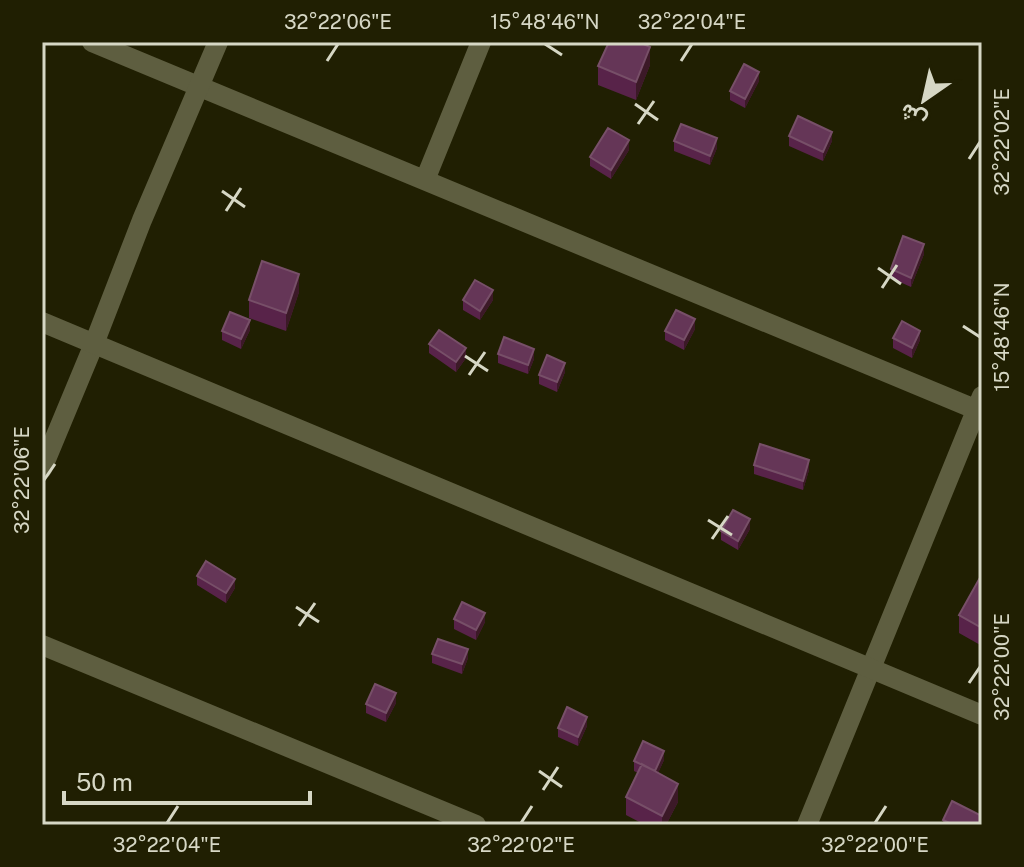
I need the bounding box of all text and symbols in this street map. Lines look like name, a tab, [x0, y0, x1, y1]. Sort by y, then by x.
text: 32°22'06"E	[284, 10, 392, 34]
text: 15°48'46"N	[490, 10, 600, 34]
text: 32°22'04"E	[638, 10, 746, 34]
north arrow	[884, 60, 964, 140]
text: 32°22'02"E	[990, 88, 1014, 196]
text: ش	[895, 98, 932, 135]
text: 15°48'46"N	[990, 282, 1014, 392]
text: 32°22'06"E	[10, 426, 34, 534]
text: 32°22'00"E	[990, 613, 1014, 721]
scale bar	[64, 755, 310, 805]
text: 50 m	[76, 768, 133, 796]
text: 32°22'04"E	[113, 833, 221, 857]
text: 32°22'02"E	[467, 833, 575, 857]
text: 32°22'00"E	[821, 833, 929, 857]

